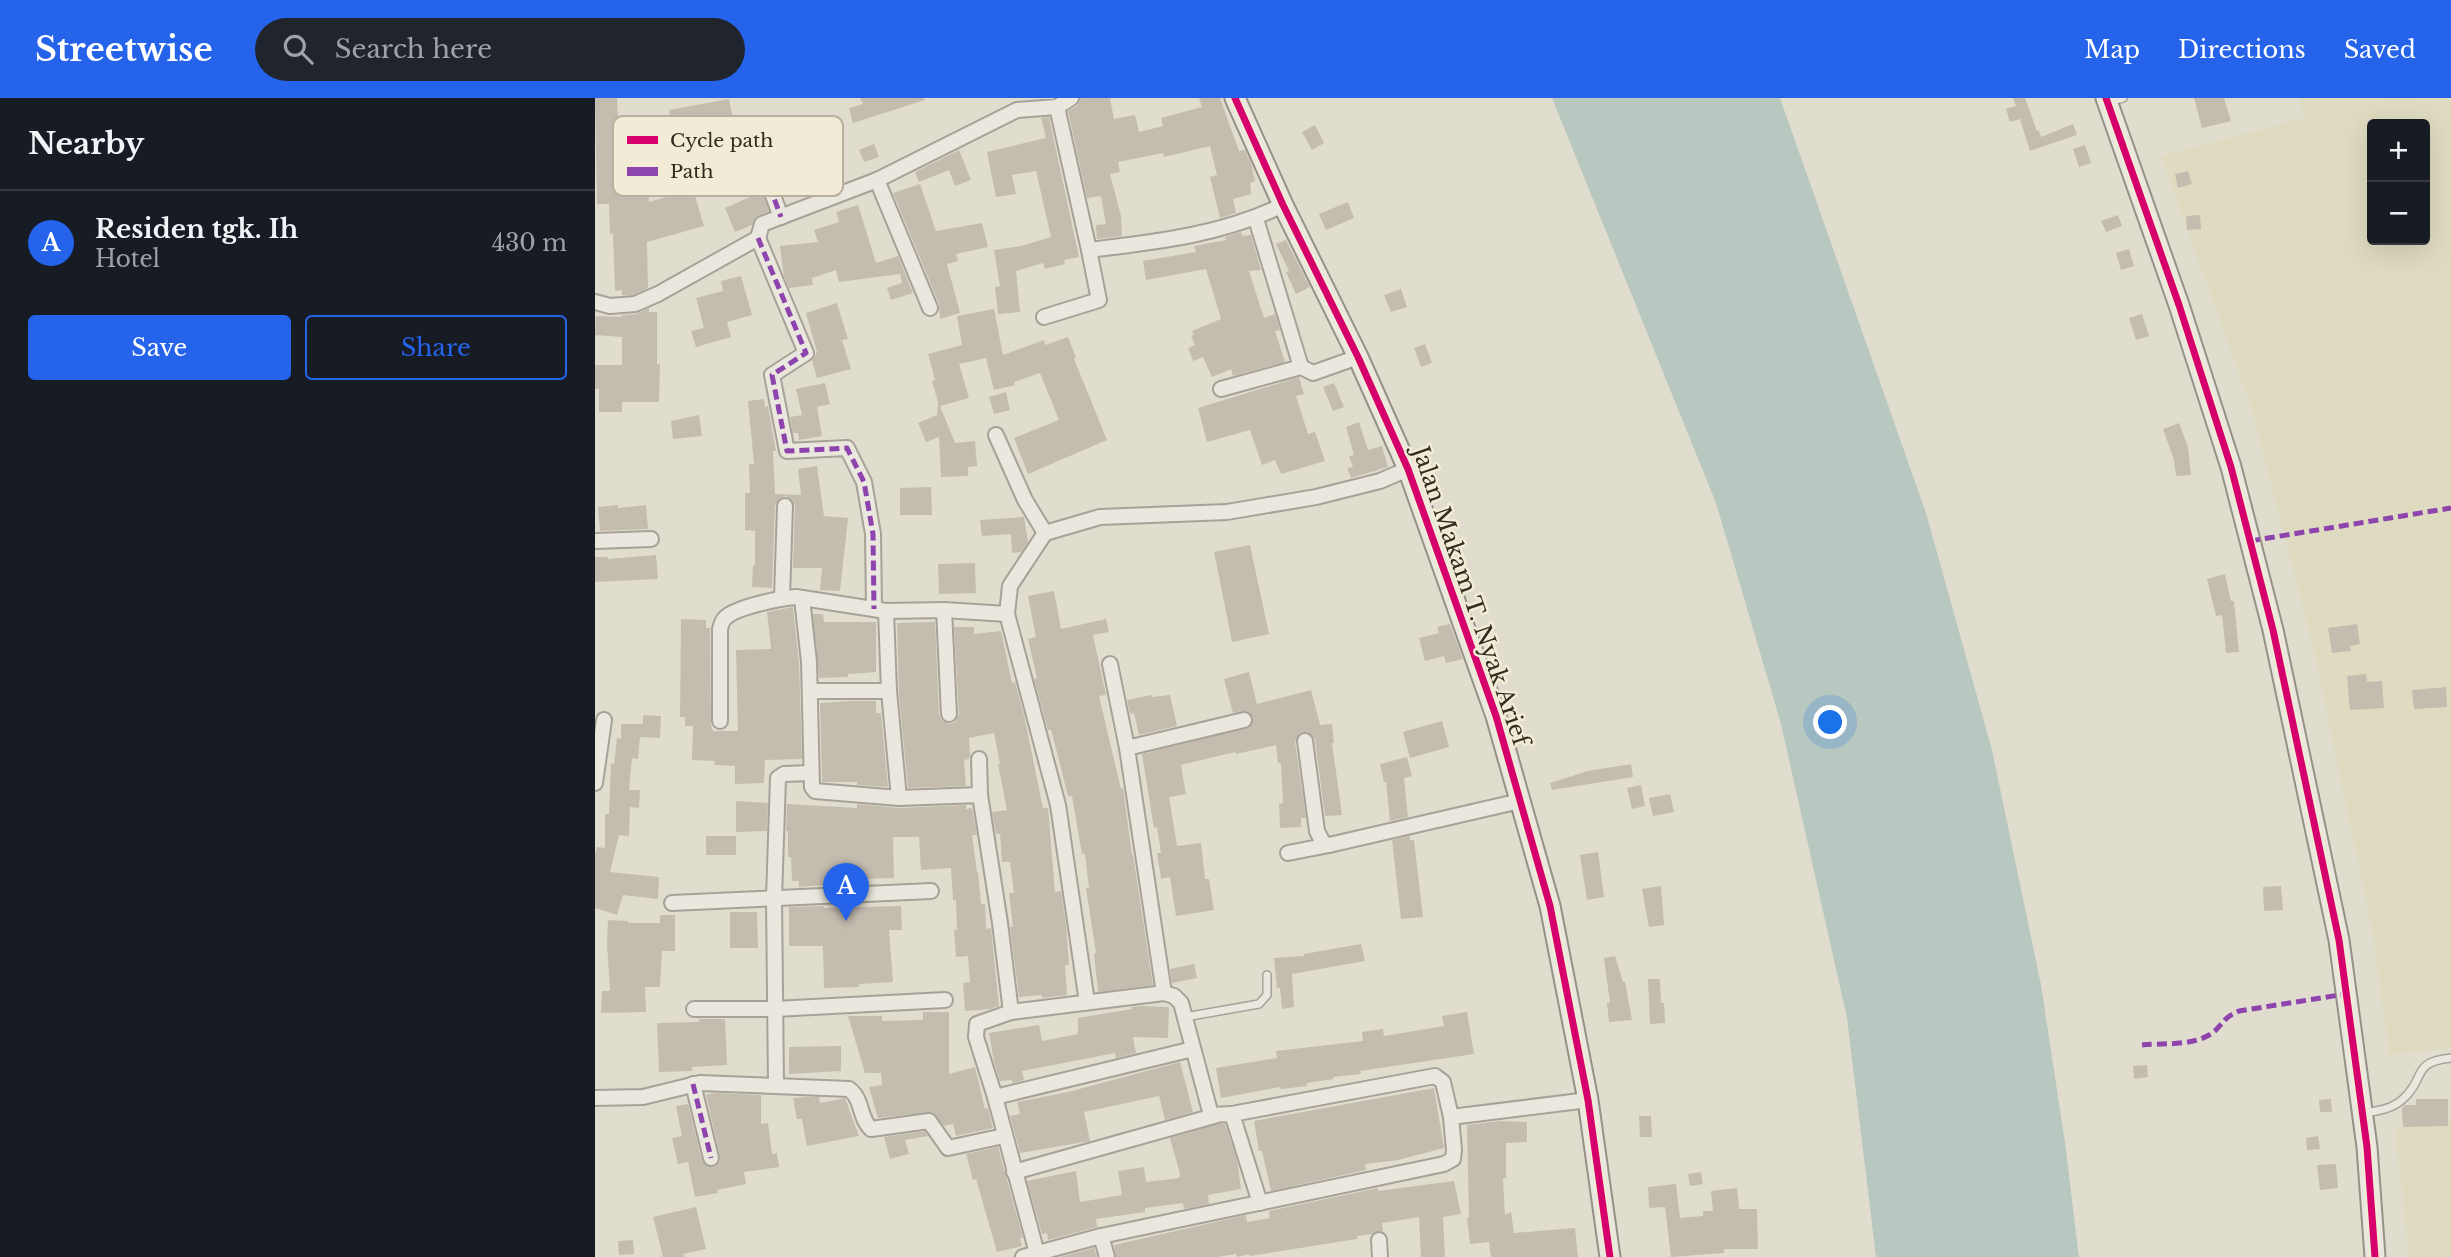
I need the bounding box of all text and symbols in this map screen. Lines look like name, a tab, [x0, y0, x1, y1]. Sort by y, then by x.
search box	[255, 18, 745, 81]
text: Streetwise	[35, 29, 213, 70]
icon: search	[279, 30, 317, 68]
text: Search here	[335, 33, 492, 65]
text: Map	[2084, 35, 2140, 64]
text: Directions	[2178, 35, 2306, 64]
text: Saved	[2344, 35, 2416, 64]
legend	[613, 116, 843, 196]
map controls	[2367, 119, 2430, 245]
button: +	[2367, 119, 2430, 182]
text: Nearby	[28, 125, 144, 162]
text: Cycle path	[670, 129, 773, 152]
text: Path	[670, 160, 714, 183]
button: −	[2367, 182, 2430, 245]
text: Residen tgk. Ih	[95, 213, 298, 245]
text: A	[42, 229, 60, 257]
text: 430 m	[492, 229, 567, 257]
text: Hotel	[95, 245, 160, 273]
button: Save	[28, 315, 291, 380]
button: Share	[305, 315, 567, 380]
street label: Jalan Makam T. Nyak Arief	[1406, 440, 1536, 752]
your location	[1813, 705, 1847, 739]
pin: A	[823, 863, 869, 921]

